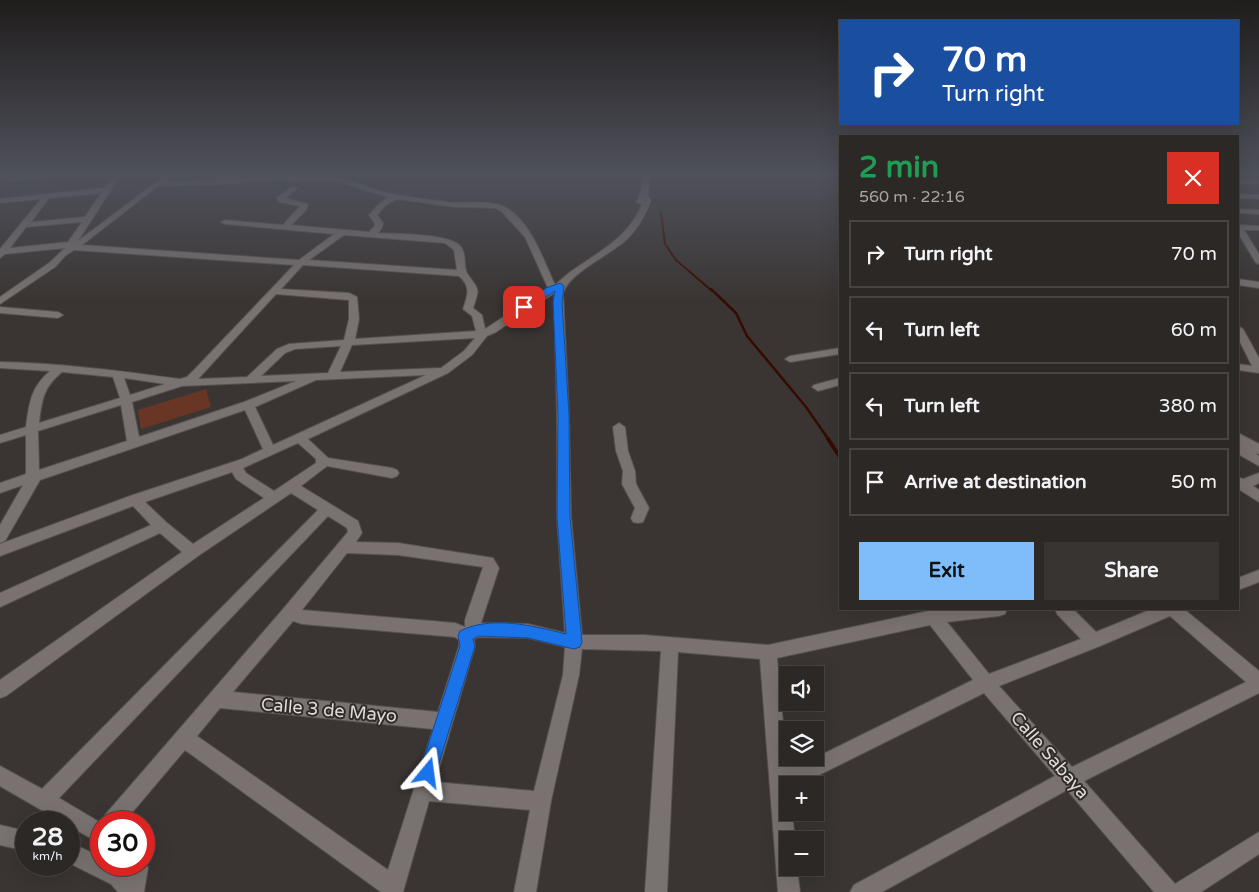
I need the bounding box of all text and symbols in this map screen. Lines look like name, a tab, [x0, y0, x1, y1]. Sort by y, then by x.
text: 70 m	[942, 39, 1027, 81]
icon: right	[859, 40, 924, 105]
text: Turn right	[942, 81, 1044, 107]
text: 2 min	[859, 149, 939, 186]
button: close	[1167, 152, 1219, 204]
text: 560 m · 22:16	[859, 187, 965, 207]
icon: right	[861, 240, 889, 268]
text: Turn right	[904, 243, 992, 265]
text: 70 m	[1171, 243, 1217, 265]
pin	[503, 286, 545, 328]
icon: arrive	[510, 293, 538, 321]
icon: left	[861, 316, 889, 344]
text: Turn left	[904, 319, 980, 341]
text: 60 m	[1171, 319, 1217, 341]
icon: left	[861, 392, 889, 420]
text: Turn left	[904, 395, 980, 417]
text: 380 m	[1159, 395, 1217, 417]
icon: arrive	[861, 468, 889, 496]
text: Arrive at destination	[904, 471, 1087, 493]
text: 50 m	[1171, 471, 1217, 493]
button: Exit	[859, 542, 1034, 600]
button: Share	[1044, 542, 1219, 600]
map controls	[779, 666, 824, 876]
button: sound	[779, 666, 824, 711]
street label: Calle 3 de Mayo	[260, 693, 398, 727]
street label: Calle Sabaya	[1006, 707, 1094, 803]
button: layers	[779, 721, 824, 766]
position arrow	[401, 746, 453, 798]
button: +	[779, 776, 824, 821]
speed limit sign: 30	[90, 811, 155, 876]
text: 28	[32, 822, 63, 852]
button: −	[779, 831, 824, 876]
text: km/h	[32, 849, 63, 863]

